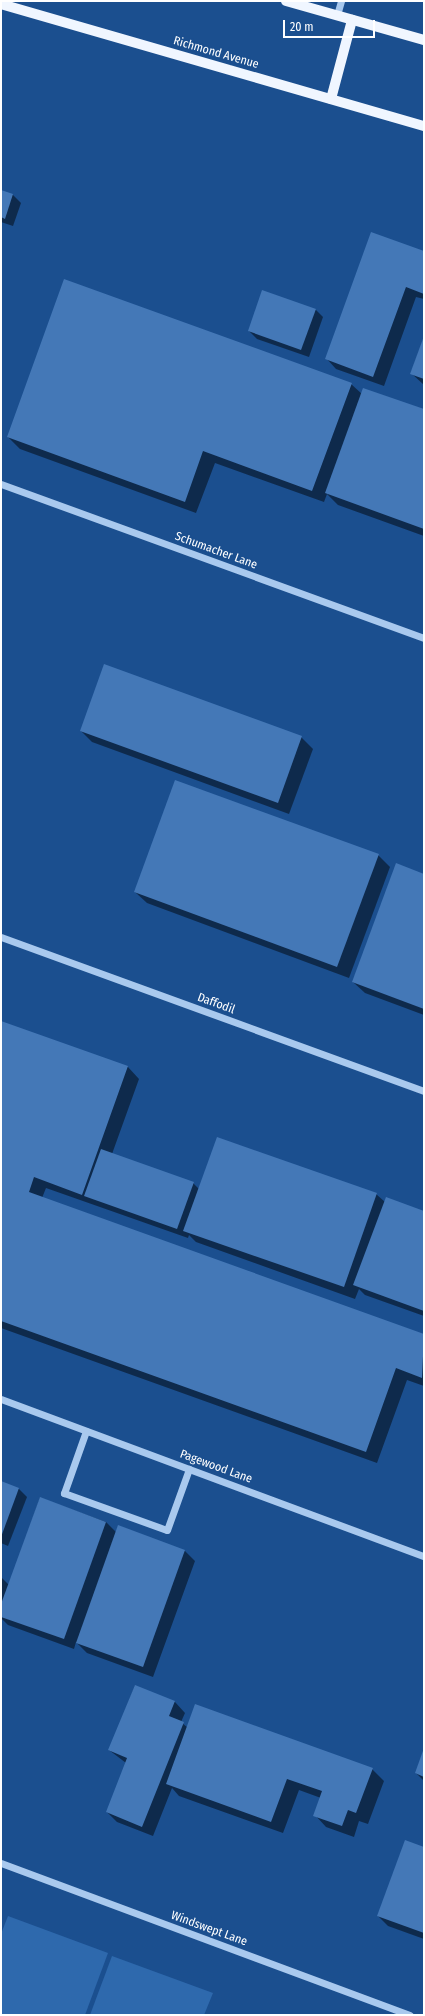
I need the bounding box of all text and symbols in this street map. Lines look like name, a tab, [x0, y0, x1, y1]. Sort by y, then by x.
scale bar	[285, 12, 377, 38]
text: 20 m	[290, 20, 314, 34]
street label: Richmond Avenue	[172, 34, 260, 72]
street label: Schumacher Lane	[173, 529, 259, 573]
street label: Daffodil	[195, 991, 237, 1017]
street label: Pagewood Lane	[178, 1447, 254, 1487]
street label: Windswept Lane	[169, 1909, 249, 1949]

